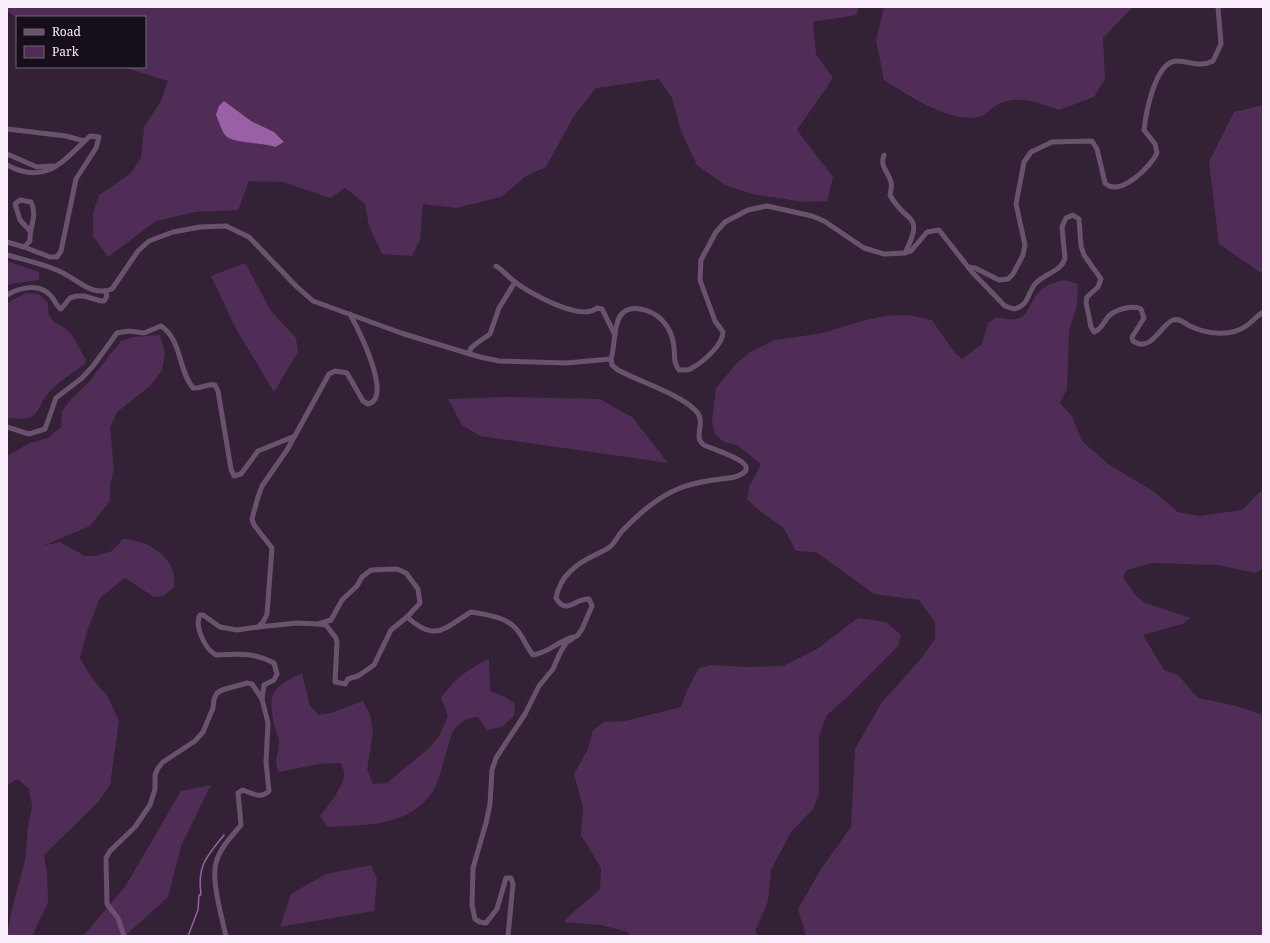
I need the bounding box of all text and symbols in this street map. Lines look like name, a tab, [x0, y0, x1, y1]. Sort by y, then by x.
legend	[16, 16, 146, 68]
text: Road	[52, 23, 82, 40]
text: Park	[52, 43, 80, 60]

